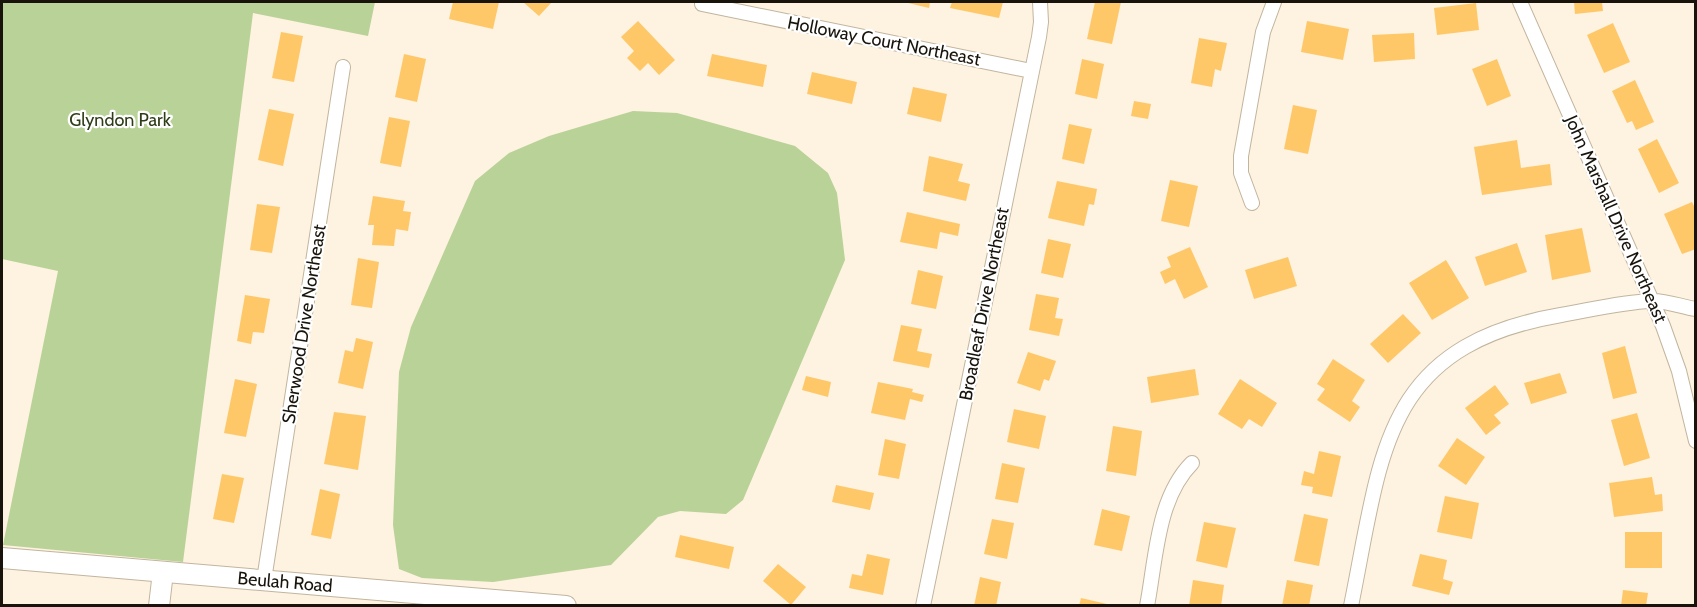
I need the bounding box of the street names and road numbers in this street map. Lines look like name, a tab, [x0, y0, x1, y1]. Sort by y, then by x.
street label: Holloway Court Northeast	[786, 11, 982, 71]
street label: John Marshall Drive Northeast	[1560, 111, 1672, 326]
street label: Broadleaf Drive Northeast	[954, 206, 1014, 402]
street label: Sherwood Drive Northeast	[277, 223, 331, 425]
street label: Beulah Road	[237, 567, 333, 597]

